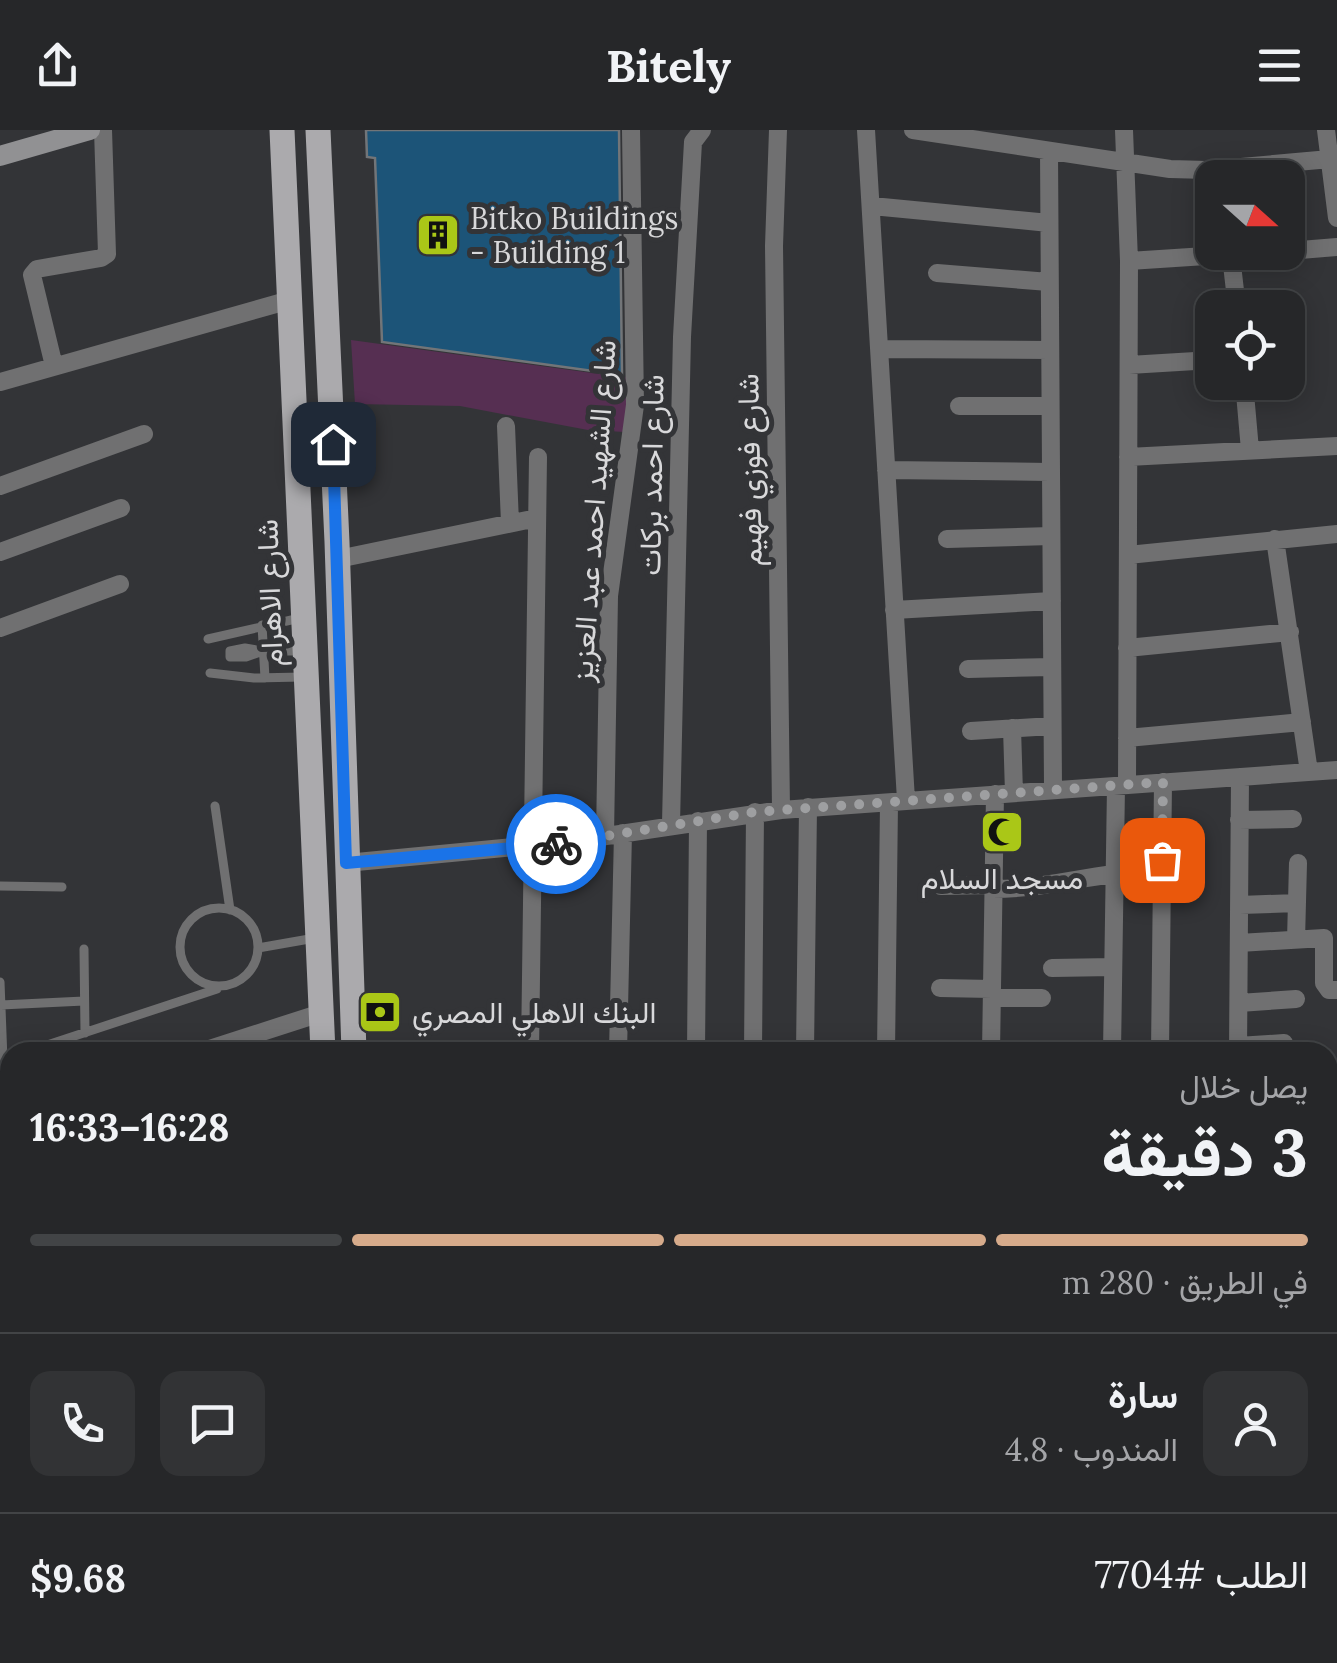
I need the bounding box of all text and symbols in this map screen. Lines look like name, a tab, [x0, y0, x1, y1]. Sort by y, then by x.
text: Bitely	[606, 37, 731, 94]
icon: share	[30, 38, 85, 93]
icon: menu	[1252, 38, 1307, 93]
north arrow	[1195, 160, 1305, 270]
map controls	[1195, 160, 1305, 400]
place label: Bitko Buildings - Building 1	[470, 199, 678, 272]
building icon: Bitko Buildings - Building 1	[415, 212, 461, 258]
button: locate	[1195, 290, 1305, 400]
street label: شارع الشهيد احمد عبد العزيز	[562, 339, 626, 685]
street label: شارع فوزي فهيم	[728, 373, 776, 567]
street label: شارع احمد بركات	[630, 374, 674, 576]
pin	[291, 402, 376, 487]
icon: home	[306, 417, 361, 472]
street label: شارع الاهرام	[247, 519, 293, 667]
courier	[506, 794, 606, 894]
mosque icon: مسجد السلام	[979, 809, 1025, 855]
icon: bike	[529, 817, 584, 872]
pin	[1120, 818, 1205, 903]
icon: bag	[1135, 833, 1190, 888]
place label: مسجد السلام	[921, 859, 1083, 898]
bank icon: البنك الاهلي المصري	[357, 989, 403, 1035]
place label: البنك الاهلي المصري	[412, 993, 656, 1037]
text: يصل خلال	[1179, 1066, 1308, 1107]
text: 16:28–16:33	[30, 1103, 230, 1151]
text: 3 دقيقة	[1101, 1111, 1308, 1194]
text: في الطريق · 280 m	[1062, 1262, 1308, 1303]
text: سارة	[1108, 1370, 1178, 1418]
button: phone	[30, 1371, 135, 1476]
button: chat	[160, 1371, 265, 1476]
button: person	[1203, 1371, 1308, 1476]
text: المندوب · 4.8	[1005, 1429, 1178, 1470]
text: الطلب #7704	[1094, 1550, 1308, 1598]
text: $9.68	[30, 1554, 126, 1602]

